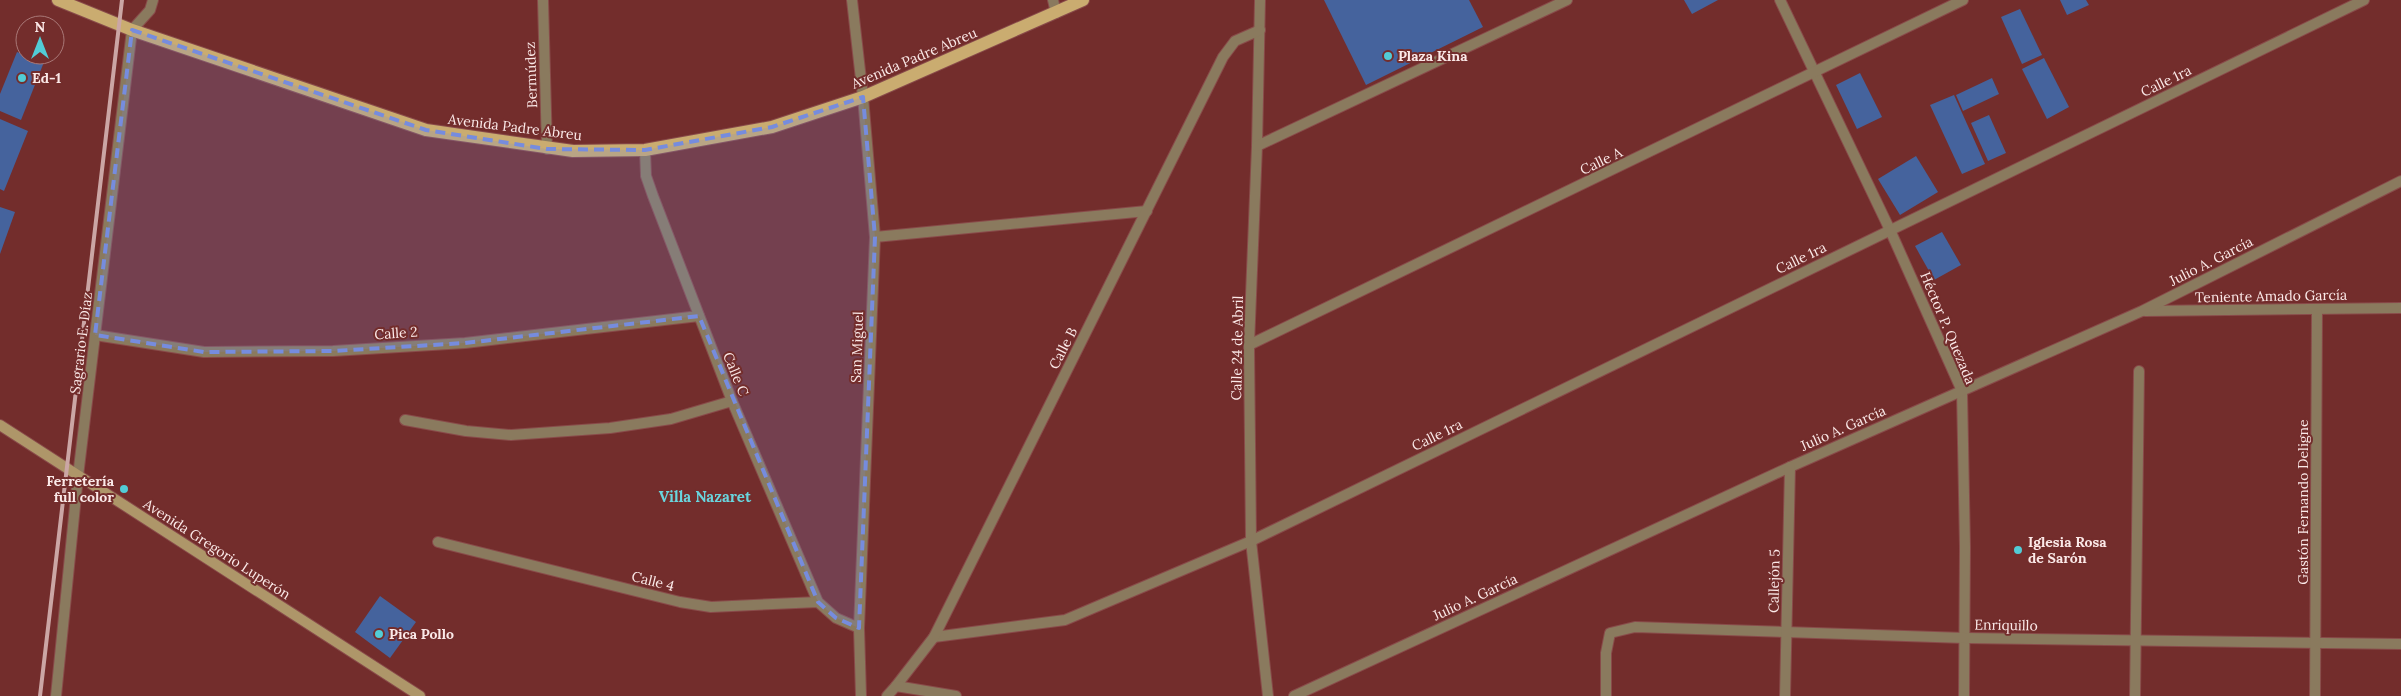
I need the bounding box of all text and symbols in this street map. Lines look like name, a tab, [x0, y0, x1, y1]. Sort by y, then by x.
north arrow	[15, 15, 65, 65]
text: N	[35, 18, 46, 36]
street label: Avenida Padre Abreu	[848, 23, 980, 93]
street label: Bermúdez	[521, 42, 541, 108]
place label: Plaza Kina	[1398, 47, 1468, 65]
marker: Plaza Kina	[1382, 50, 1394, 62]
street label: Calle 1ra	[2138, 61, 2194, 101]
place label: Ed-1	[32, 69, 61, 87]
marker: Ed-1	[16, 72, 28, 84]
street label: Avenida Padre Abreu	[446, 110, 583, 144]
street label: Calle A	[1577, 143, 1625, 179]
street label: Julio A. García	[2165, 232, 2256, 290]
street label: Calle 1ra	[1773, 238, 1829, 278]
street label: Héctor P. Quezada	[1916, 269, 1980, 387]
street label: Teniente Amado García	[2195, 286, 2347, 306]
street label: Sagrario E. Díaz	[66, 291, 96, 395]
street label: Calle 24 de Abril	[1227, 295, 1247, 401]
street label: San Miguel	[847, 311, 867, 383]
street label: Calle 2	[374, 323, 418, 343]
street label: Calle B	[1045, 324, 1081, 372]
street label: Calle C	[719, 349, 753, 399]
street label: Julio A. García	[1797, 401, 1888, 455]
street label: Calle 1ra	[1409, 415, 1465, 455]
street label: Gastón Fernando Deligne	[2294, 419, 2312, 585]
place label: Ferretería full color	[46, 472, 115, 506]
marker: Ferretería full color	[118, 483, 130, 495]
district label: Villa Nazaret	[659, 487, 752, 506]
street label: Avenida Gregorio Luperón	[139, 494, 294, 604]
place label: Iglesia Rosa de Sarón	[2028, 533, 2107, 567]
marker: Iglesia Rosa de Sarón	[2012, 544, 2024, 556]
street label: Callejón 5	[1764, 549, 1784, 613]
street label: Calle 4	[630, 567, 677, 595]
street label: Julio A. García	[1429, 569, 1520, 625]
street label: Enriquillo	[1974, 615, 2038, 635]
place label: Pica Pollo	[389, 625, 454, 643]
marker: Pica Pollo	[373, 628, 385, 640]

